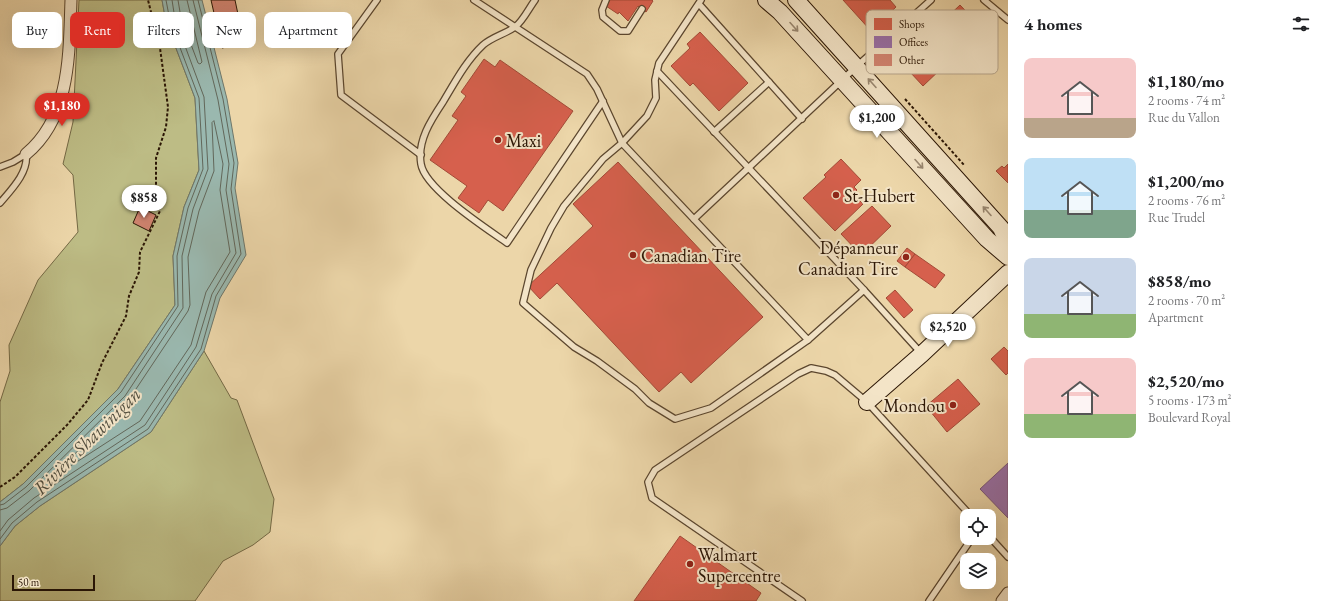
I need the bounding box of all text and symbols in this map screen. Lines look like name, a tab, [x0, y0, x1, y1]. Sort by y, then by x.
legend	[866, 10, 998, 74]
chip: Buy	[12, 12, 62, 48]
chip: Rent	[70, 12, 125, 48]
chip: Filters	[133, 12, 194, 48]
chip: New	[202, 12, 256, 48]
chip: Apartment	[264, 12, 352, 48]
text: 4 homes	[1024, 13, 1082, 35]
icon: filters	[1290, 13, 1312, 35]
text: Shops	[899, 17, 925, 31]
one-way arrow	[789, 22, 798, 32]
text: Offices	[899, 35, 928, 49]
text: Other	[899, 53, 925, 67]
text: $1,180/mo	[1148, 70, 1224, 92]
icon: home	[1056, 74, 1104, 122]
one-way arrow	[867, 78, 876, 88]
text: 2 rooms · 74 m²	[1148, 92, 1225, 109]
pin: $1,180	[29, 93, 95, 127]
text: $1,180	[44, 97, 80, 114]
pin: $1,200	[844, 105, 910, 139]
text: $1,200	[859, 109, 895, 126]
text: Rue du Vallon	[1148, 109, 1220, 126]
place label: Maxi	[506, 129, 542, 152]
marker: Maxi	[493, 135, 503, 145]
one-way arrow	[914, 159, 923, 169]
text: $1,200/mo	[1148, 170, 1224, 192]
icon: home	[1056, 174, 1104, 222]
place label: St-Hubert	[844, 184, 915, 207]
pin: $858	[120, 185, 168, 219]
text: $858	[131, 189, 157, 206]
marker: St-Hubert	[831, 190, 841, 200]
text: 2 rooms · 76 m²	[1148, 192, 1225, 209]
one-way arrow	[982, 206, 991, 216]
text: Rue Trudel	[1148, 209, 1205, 226]
place label: Dépanneur Canadian Tire	[798, 236, 898, 280]
place label: Canadian Tire	[641, 244, 741, 267]
marker: Canadian Tire	[628, 250, 638, 260]
marker: Dépanneur Canadian Tire	[901, 252, 911, 262]
text: $858/mo	[1148, 270, 1211, 292]
icon: home	[1056, 274, 1104, 322]
text: 2 rooms · 70 m²	[1148, 292, 1225, 309]
text: Apartment	[1148, 309, 1203, 326]
pin: $2,520	[915, 314, 981, 348]
text: $2,520	[930, 318, 966, 335]
text: $2,520/mo	[1148, 370, 1224, 392]
icon: home	[1056, 374, 1104, 422]
water label: Rivière Shawinigan	[28, 382, 146, 500]
text: 5 rooms · 173 m²	[1148, 392, 1232, 409]
place label: Mondou	[883, 394, 946, 417]
marker: Mondou	[948, 400, 958, 410]
text: Boulevard Royal	[1148, 409, 1231, 426]
map controls	[960, 509, 996, 589]
button: locate	[960, 509, 996, 545]
place label: Walmart Supercentre	[698, 543, 780, 587]
button: layers	[960, 553, 996, 589]
marker: Walmart Supercentre	[685, 559, 695, 569]
scale bar	[12, 573, 95, 592]
text: 50 m	[18, 575, 39, 589]

